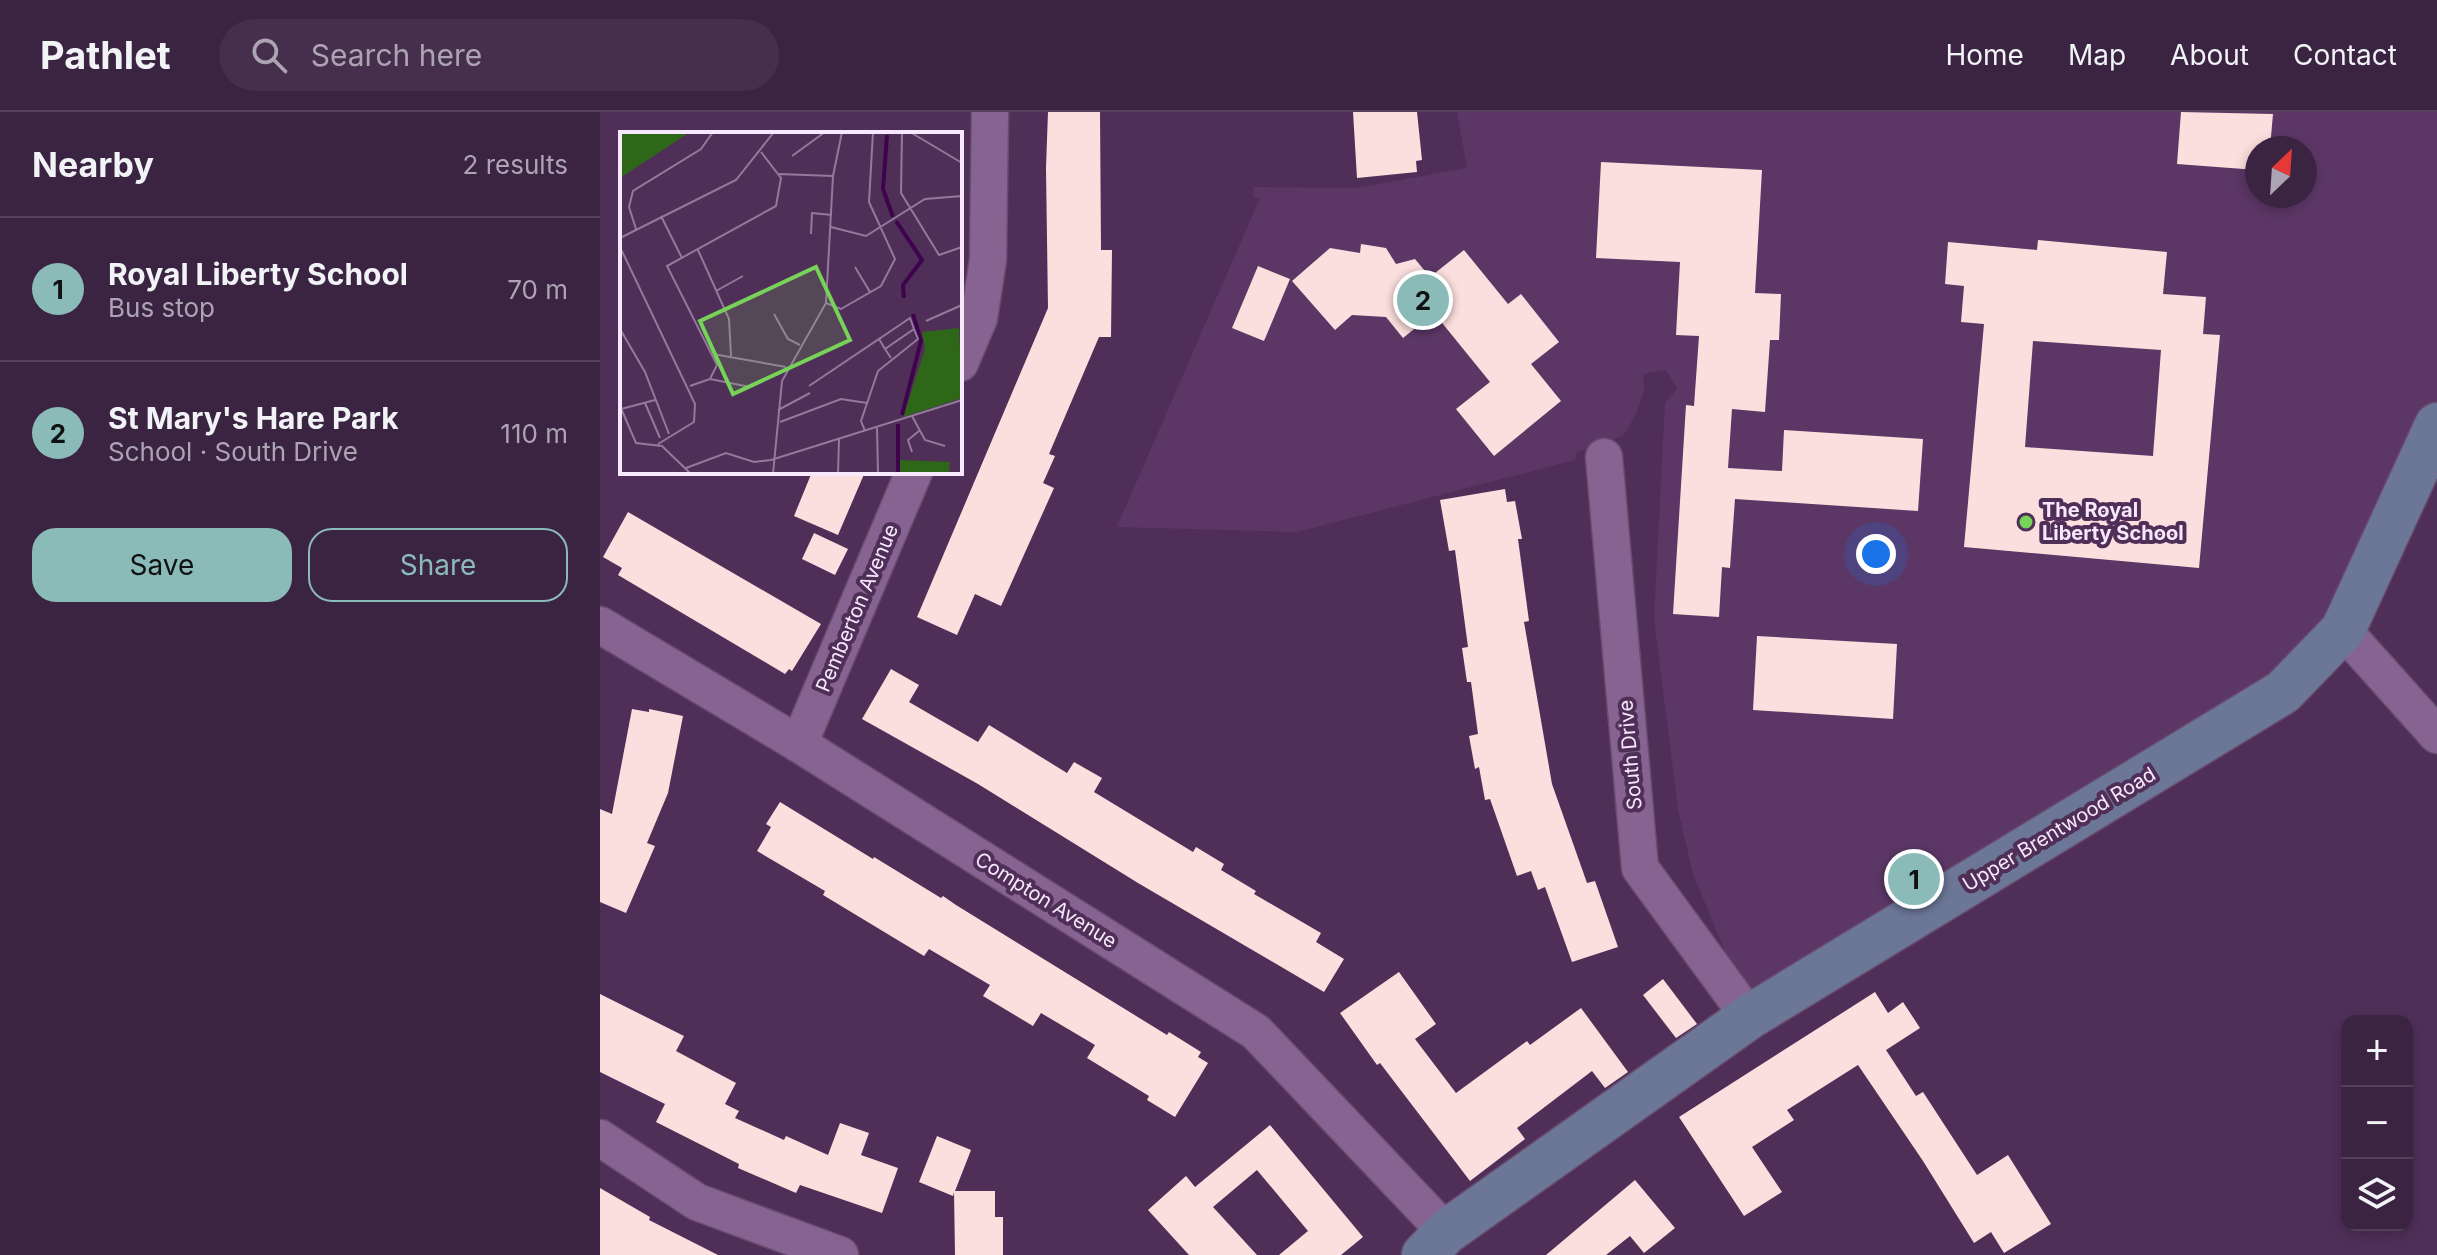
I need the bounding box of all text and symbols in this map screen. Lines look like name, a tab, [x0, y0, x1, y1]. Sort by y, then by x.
search box	[219, 19, 779, 91]
text: Pathlet	[40, 32, 171, 78]
icon: search	[247, 33, 291, 77]
text: Search here	[311, 37, 482, 73]
text: Home	[1945, 38, 2024, 72]
text: Map	[2068, 38, 2126, 72]
text: About	[2170, 38, 2249, 72]
text: Contact	[2293, 38, 2397, 72]
inset map	[620, 132, 962, 474]
north arrow	[2245, 136, 2317, 208]
text: Nearby	[32, 144, 154, 185]
text: 2 results	[463, 149, 568, 180]
text: Royal Liberty School	[108, 256, 408, 292]
pin: 2	[1397, 270, 1449, 330]
text: 1	[52, 274, 64, 305]
text: 70 m	[507, 274, 568, 305]
text: Bus stop	[108, 292, 215, 323]
text: St Mary's Hare Park	[108, 400, 399, 436]
text: 2	[50, 418, 66, 449]
text: 110 m	[500, 418, 568, 449]
text: School · South Drive	[108, 436, 358, 467]
place label: The Royal Liberty School	[2042, 498, 2184, 545]
marker: The Royal Liberty School	[2017, 513, 2035, 531]
street label: Pemberton Avenue	[811, 521, 903, 695]
button: Save	[32, 528, 292, 602]
button: Share	[308, 528, 568, 602]
your location	[1856, 534, 1896, 574]
street label: South Drive	[1613, 699, 1647, 811]
street label: Upper Brentwood Road	[1958, 762, 2160, 896]
street label: Compton Avenue	[971, 847, 1121, 953]
pin: 1	[1888, 849, 1940, 909]
map controls	[2341, 1015, 2413, 1231]
button: +	[2341, 1015, 2413, 1087]
button: −	[2341, 1087, 2413, 1159]
button: layers	[2341, 1159, 2413, 1231]

